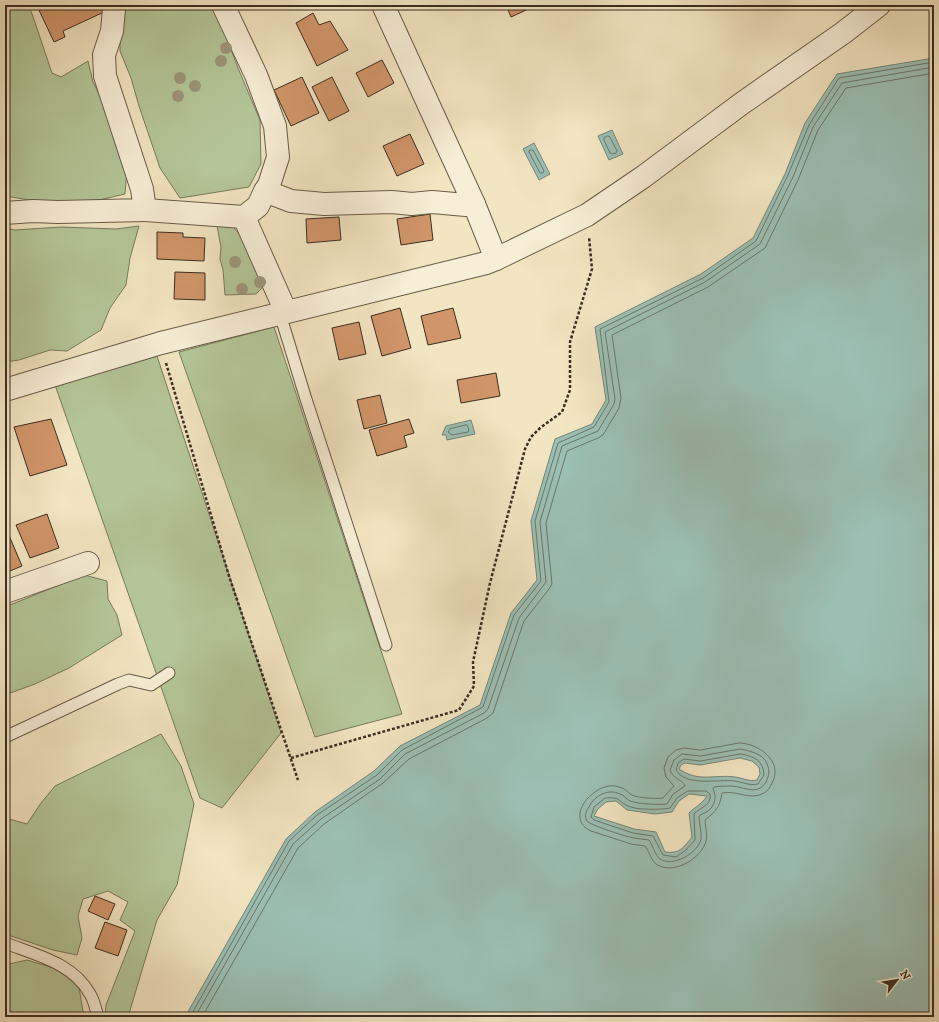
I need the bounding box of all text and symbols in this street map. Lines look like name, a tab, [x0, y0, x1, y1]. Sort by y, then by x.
north arrow	[877, 960, 917, 1000]
text: N	[896, 968, 913, 983]

